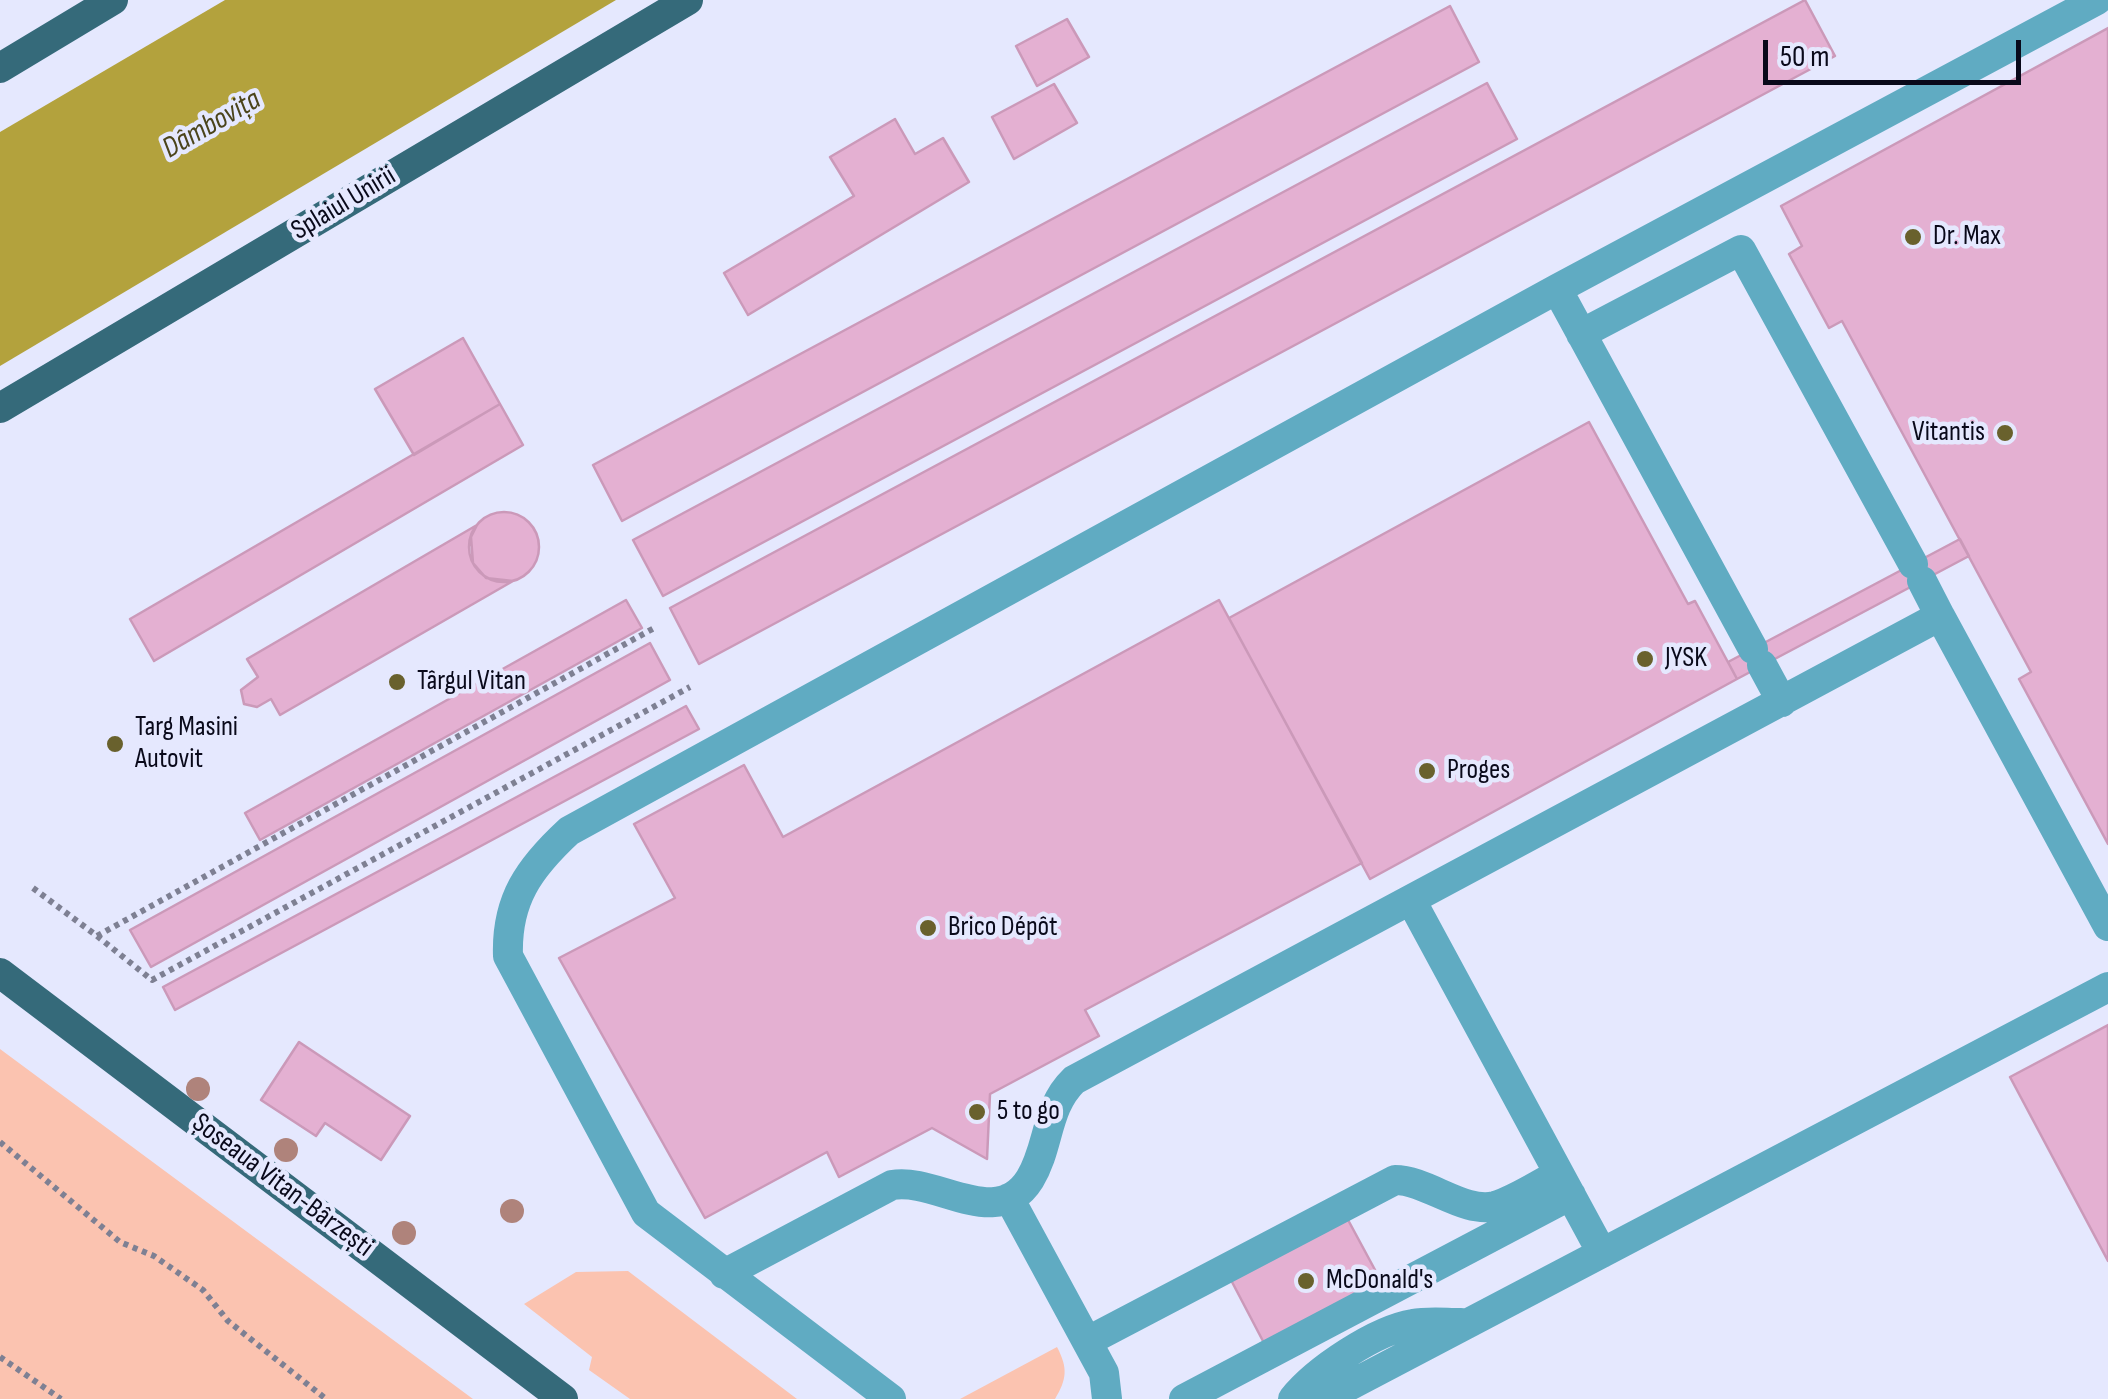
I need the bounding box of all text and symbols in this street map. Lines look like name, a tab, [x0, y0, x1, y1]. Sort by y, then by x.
scale bar	[1768, 20, 2026, 82]
text: 50 m	[1780, 39, 1829, 75]
water label: Dâmbovița	[157, 83, 267, 167]
street label: Splaiul Unirii	[286, 160, 402, 248]
place label: Dr. Max	[1933, 220, 2001, 254]
marker: Dr. Max	[1902, 226, 1924, 248]
place label: Vitantis	[1912, 416, 1985, 450]
marker: Vitantis	[1994, 422, 2016, 444]
place label: JYSK	[1665, 642, 1707, 676]
marker: JYSK	[1634, 648, 1656, 670]
place label: Târgul Vitan	[417, 665, 526, 699]
marker: Târgul Vitan	[386, 671, 408, 693]
place label: Targ Masini Autovit	[135, 711, 238, 777]
marker: Targ Masini Autovit	[104, 733, 126, 755]
place label: Proges	[1447, 754, 1510, 788]
marker: Proges	[1416, 760, 1438, 782]
place label: Brico Dépôt	[948, 911, 1058, 945]
marker: Brico Dépôt	[917, 917, 939, 939]
place label: 5 to go	[997, 1095, 1060, 1129]
marker: 5 to go	[966, 1101, 988, 1123]
street label: Șoseaua Vitan-Bârzești	[185, 1107, 379, 1265]
place label: McDonald's	[1326, 1264, 1433, 1298]
marker: McDonald's	[1295, 1270, 1317, 1292]

